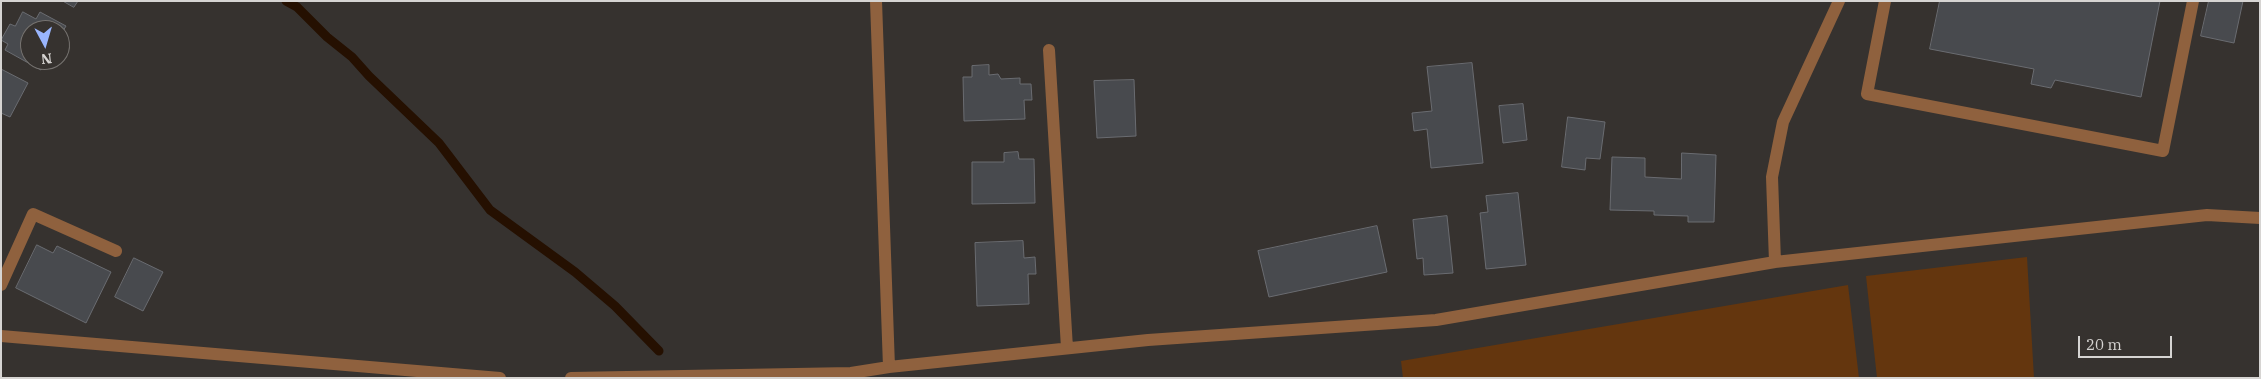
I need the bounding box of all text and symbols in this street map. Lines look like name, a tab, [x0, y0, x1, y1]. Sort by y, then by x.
north arrow	[20, 20, 70, 70]
text: N	[40, 49, 53, 68]
scale bar	[2081, 326, 2175, 358]
text: 20 m	[2086, 335, 2122, 354]

